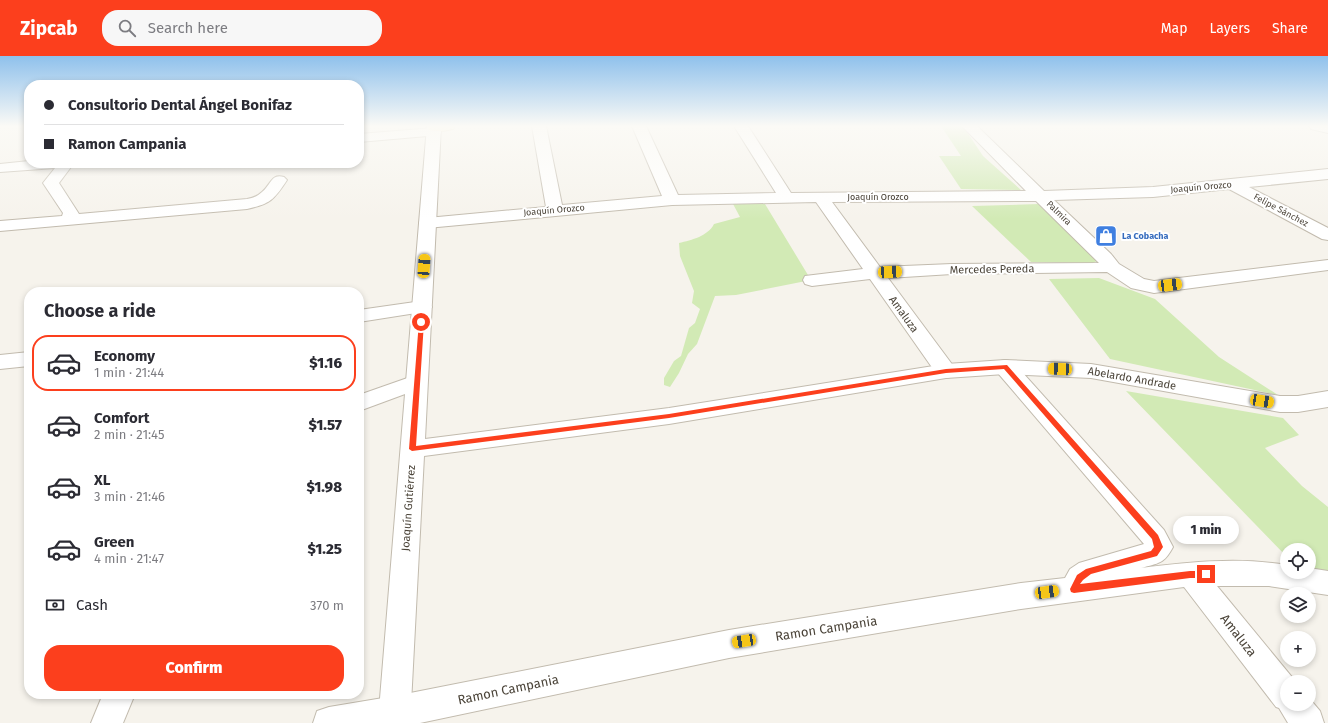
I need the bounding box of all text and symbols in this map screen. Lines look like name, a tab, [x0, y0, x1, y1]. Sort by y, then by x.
search box	[102, 10, 382, 46]
text: Zipcab	[20, 17, 78, 40]
icon: search	[116, 17, 138, 39]
text: Search here	[148, 19, 228, 37]
text: Map	[1161, 20, 1187, 37]
text: Layers	[1209, 20, 1250, 37]
text: Share	[1272, 20, 1308, 37]
text: Consultorio Dental Ángel Bonifaz	[68, 96, 292, 114]
text: Ramon Campania	[68, 135, 186, 153]
street label: Joaquín Orozco	[1170, 179, 1232, 195]
street label: Felipe Sánchez	[1252, 191, 1310, 229]
street label: Joaquín Orozco	[847, 192, 909, 202]
street label: Palmira	[1045, 199, 1074, 227]
street label: Joaquín Orozco	[523, 202, 585, 218]
shop icon: La Cobacha	[1093, 223, 1119, 249]
place label: La Cobacha	[1122, 231, 1169, 241]
car	[417, 254, 431, 278]
street label: Mercedes Pereda	[950, 262, 1034, 277]
car	[878, 265, 902, 279]
car	[1157, 278, 1183, 292]
street label: Amaluza	[886, 294, 921, 335]
text: Choose a ride	[44, 300, 156, 322]
route start	[412, 313, 430, 331]
icon: car	[46, 345, 82, 381]
text: Economy	[94, 347, 155, 365]
text: $1.16	[309, 354, 342, 372]
car	[1048, 363, 1072, 375]
street label: Abelardo Andrade	[1087, 364, 1177, 393]
text: 1 min · 21:44	[94, 365, 164, 380]
car	[1249, 393, 1275, 409]
icon: car	[46, 407, 82, 443]
text: Comfort	[94, 409, 150, 427]
text: $1.57	[309, 416, 342, 434]
text: 2 min · 21:45	[94, 427, 164, 442]
street label: Joaquín Gutiérrez	[399, 464, 418, 552]
icon: car	[46, 469, 82, 505]
text: XL	[94, 471, 110, 489]
text: $1.98	[306, 478, 342, 496]
text: 3 min · 21:46	[94, 489, 165, 504]
callout: 1 min	[1173, 516, 1239, 544]
text: 1 min	[1190, 522, 1222, 537]
icon: car	[46, 531, 82, 567]
text: Green	[94, 533, 134, 551]
text: $1.25	[308, 540, 342, 558]
map controls	[1280, 543, 1316, 711]
button: locate	[1280, 543, 1316, 579]
text: 4 min · 21:47	[94, 551, 164, 566]
route end	[1197, 565, 1215, 583]
car	[1034, 584, 1060, 600]
button: layers	[1280, 587, 1316, 623]
icon: cash	[44, 594, 66, 616]
text: Cash	[76, 596, 108, 614]
text: 370 m	[310, 598, 344, 613]
street label: Amaluza	[1217, 611, 1260, 659]
street label: Ramon Campania	[774, 613, 878, 644]
button: +	[1280, 631, 1316, 667]
car	[731, 633, 757, 649]
button: Confirm	[44, 645, 344, 691]
street label: Ramon Campania	[456, 671, 560, 708]
button: −	[1280, 675, 1316, 711]

